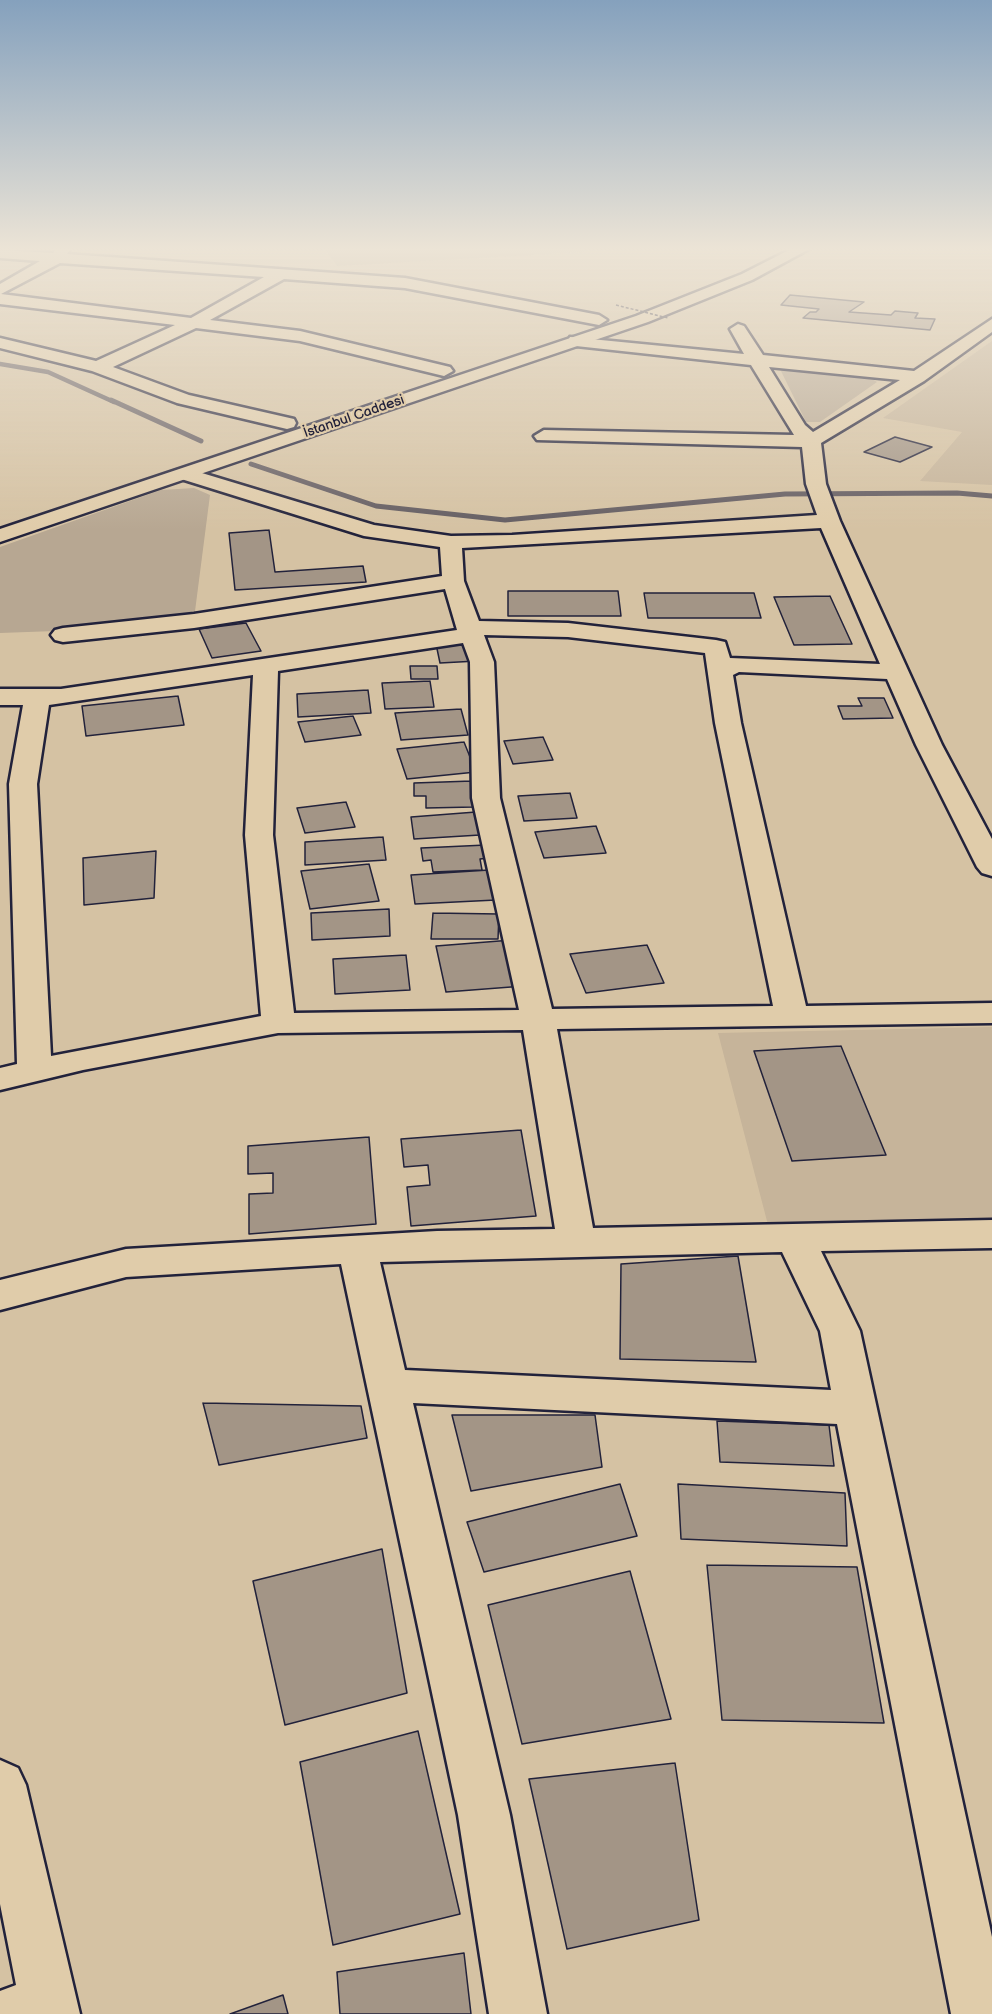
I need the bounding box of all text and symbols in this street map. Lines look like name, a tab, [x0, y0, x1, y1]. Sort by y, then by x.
street label: İstanbul Caddesi	[301, 392, 407, 442]

